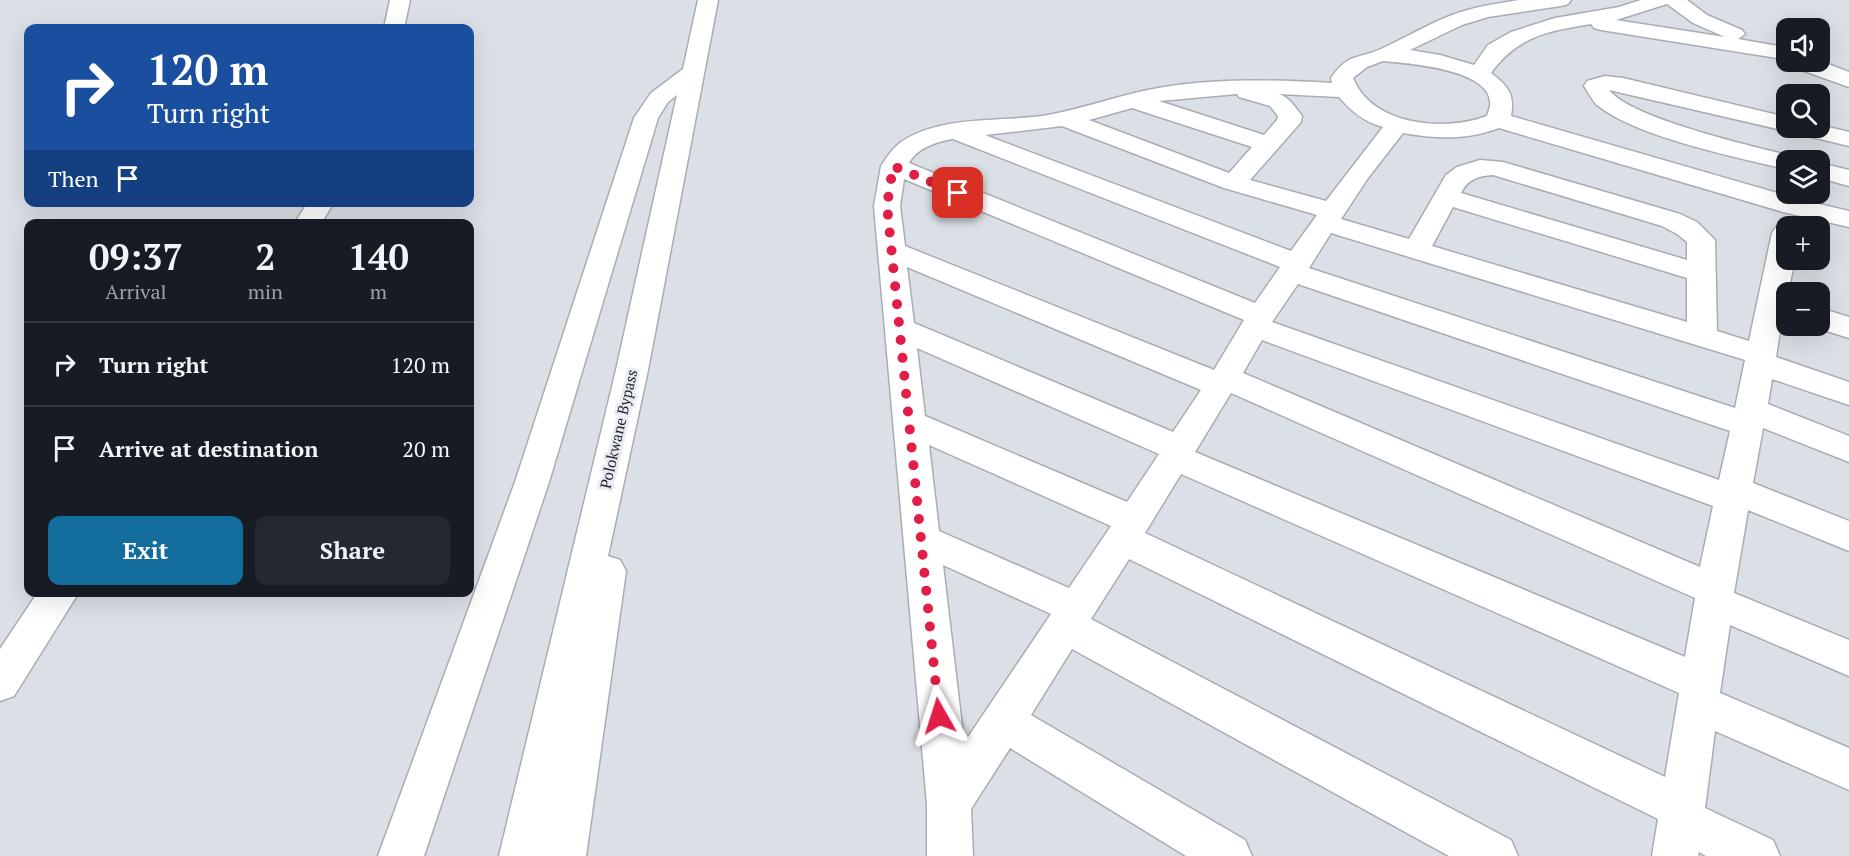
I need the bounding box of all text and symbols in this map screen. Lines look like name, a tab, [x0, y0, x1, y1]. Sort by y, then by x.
map controls	[1776, 18, 1830, 336]
button: sound	[1776, 18, 1830, 72]
text: 120 m	[147, 41, 268, 97]
icon: right	[48, 48, 126, 126]
button: search	[1776, 84, 1830, 138]
text: Turn right	[147, 95, 270, 131]
button: layers	[1776, 150, 1830, 204]
icon: arrive	[111, 162, 144, 195]
text: Then	[48, 164, 99, 193]
pin	[932, 167, 983, 218]
icon: arrive	[941, 176, 974, 209]
button: +	[1776, 216, 1830, 270]
text: 09:37	[89, 233, 183, 280]
text: 2	[255, 233, 276, 280]
text: 140	[348, 233, 409, 280]
text: Arrival	[105, 278, 167, 305]
text: min	[248, 278, 283, 305]
text: m	[370, 278, 387, 305]
button: −	[1776, 282, 1830, 336]
icon: right	[48, 348, 81, 381]
text: Turn right	[99, 350, 208, 379]
text: 120 m	[390, 350, 450, 379]
street label: Polokwane Bypass	[595, 367, 641, 490]
icon: arrive	[48, 432, 81, 465]
text: Arrive at destination	[99, 434, 318, 463]
text: 20 m	[402, 434, 450, 463]
button: Exit	[48, 516, 243, 585]
button: Share	[255, 516, 450, 585]
position arrow	[907, 684, 971, 748]

